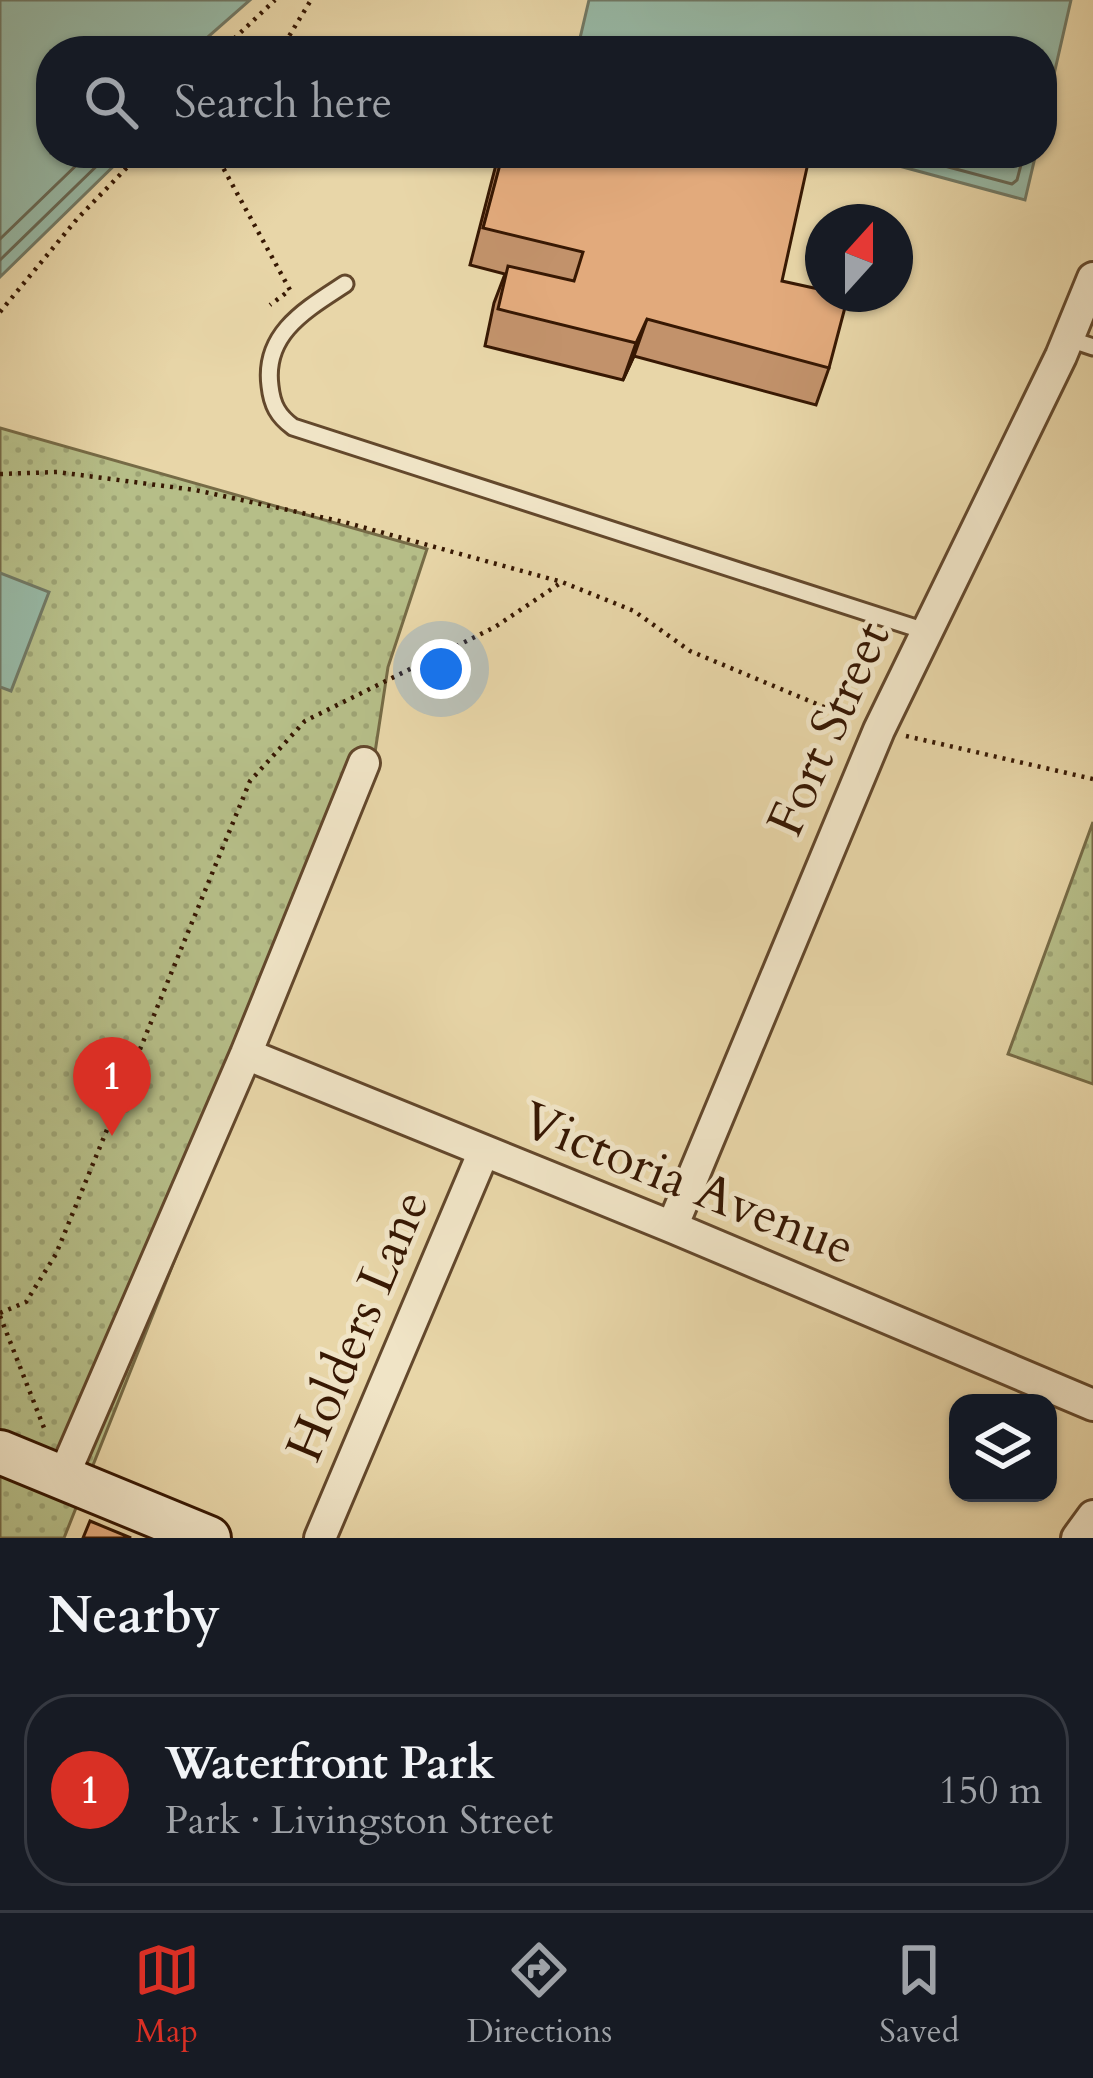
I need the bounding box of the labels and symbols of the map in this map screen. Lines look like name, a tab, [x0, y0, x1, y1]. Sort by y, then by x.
north arrow	[805, 204, 913, 312]
street label: Fort Street	[751, 611, 907, 847]
your location	[411, 639, 471, 699]
pin: 1	[73, 1037, 151, 1136]
street label: Victoria Avenue	[511, 1085, 865, 1283]
street label: Holders Lane	[270, 1180, 446, 1472]

